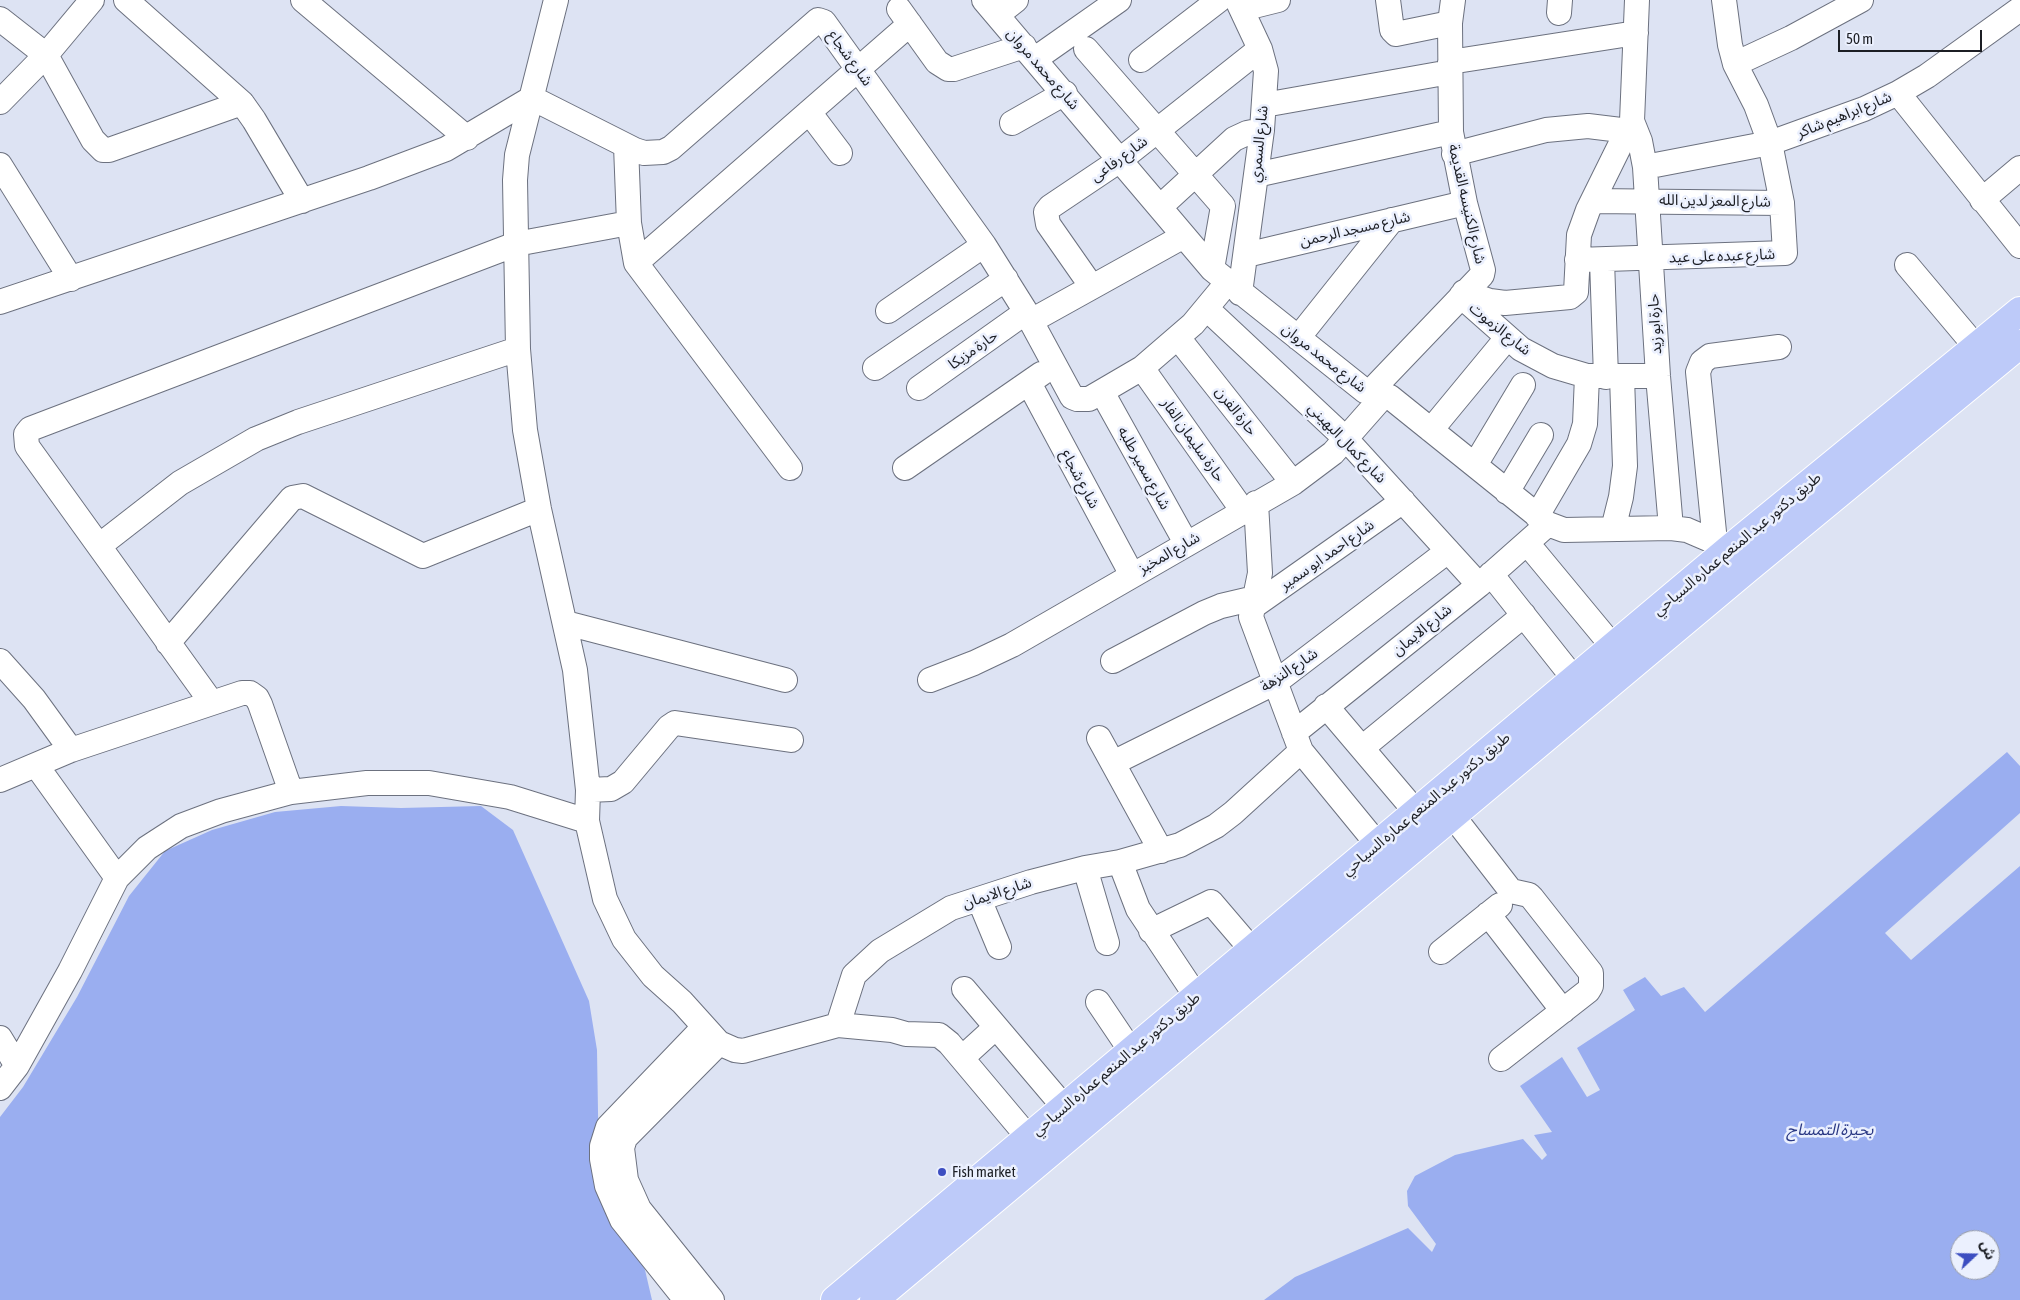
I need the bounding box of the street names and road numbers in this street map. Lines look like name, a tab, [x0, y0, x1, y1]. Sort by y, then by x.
street label: شارع محمد مروان	[1003, 25, 1083, 113]
street label: شارع شجاع	[824, 27, 876, 89]
street label: شارع ابراهيم شاكر	[1794, 88, 1894, 142]
street label: شارع السمري	[1246, 105, 1272, 183]
street label: شارع رفاعى	[1087, 132, 1151, 186]
street label: شارع الكنيسه القديمة	[1444, 142, 1490, 266]
street label: شارع المعز لدين الله	[1659, 191, 1771, 211]
street label: شارع مسجد الرحمن	[1298, 208, 1412, 250]
street label: شارع عبده على عيد	[1669, 245, 1775, 267]
street label: حارة ابو زيد	[1644, 293, 1666, 355]
street label: شارع الزموت	[1466, 299, 1534, 359]
street label: شارع محمد مروان	[1278, 320, 1370, 396]
street label: حارة مزيكا	[945, 327, 1001, 373]
street label: حارة الفرن	[1211, 383, 1261, 439]
street label: حارة سليمان الفار	[1157, 395, 1229, 485]
street label: شارع كمال البهيني	[1304, 399, 1390, 487]
street label: شارع سمير طلبه	[1114, 423, 1174, 513]
street label: شارع شجاع	[1057, 446, 1103, 512]
street label: طريق دكتور عبد المنعم عماره السياحي	[1649, 468, 1825, 620]
street label: شارع احمد ابو سمير	[1276, 516, 1378, 594]
street label: شارع المخبز	[1135, 528, 1203, 578]
street label: شارع الايمان	[1389, 601, 1455, 659]
street label: شارع النزهة	[1257, 644, 1321, 696]
street label: طريق دكتور عبد المنعم عماره السياحي	[1338, 728, 1514, 880]
street label: شارع الايمان	[960, 873, 1034, 913]
street label: طريق دكتور عبد المنعم عماره السياحي	[1028, 988, 1204, 1140]

